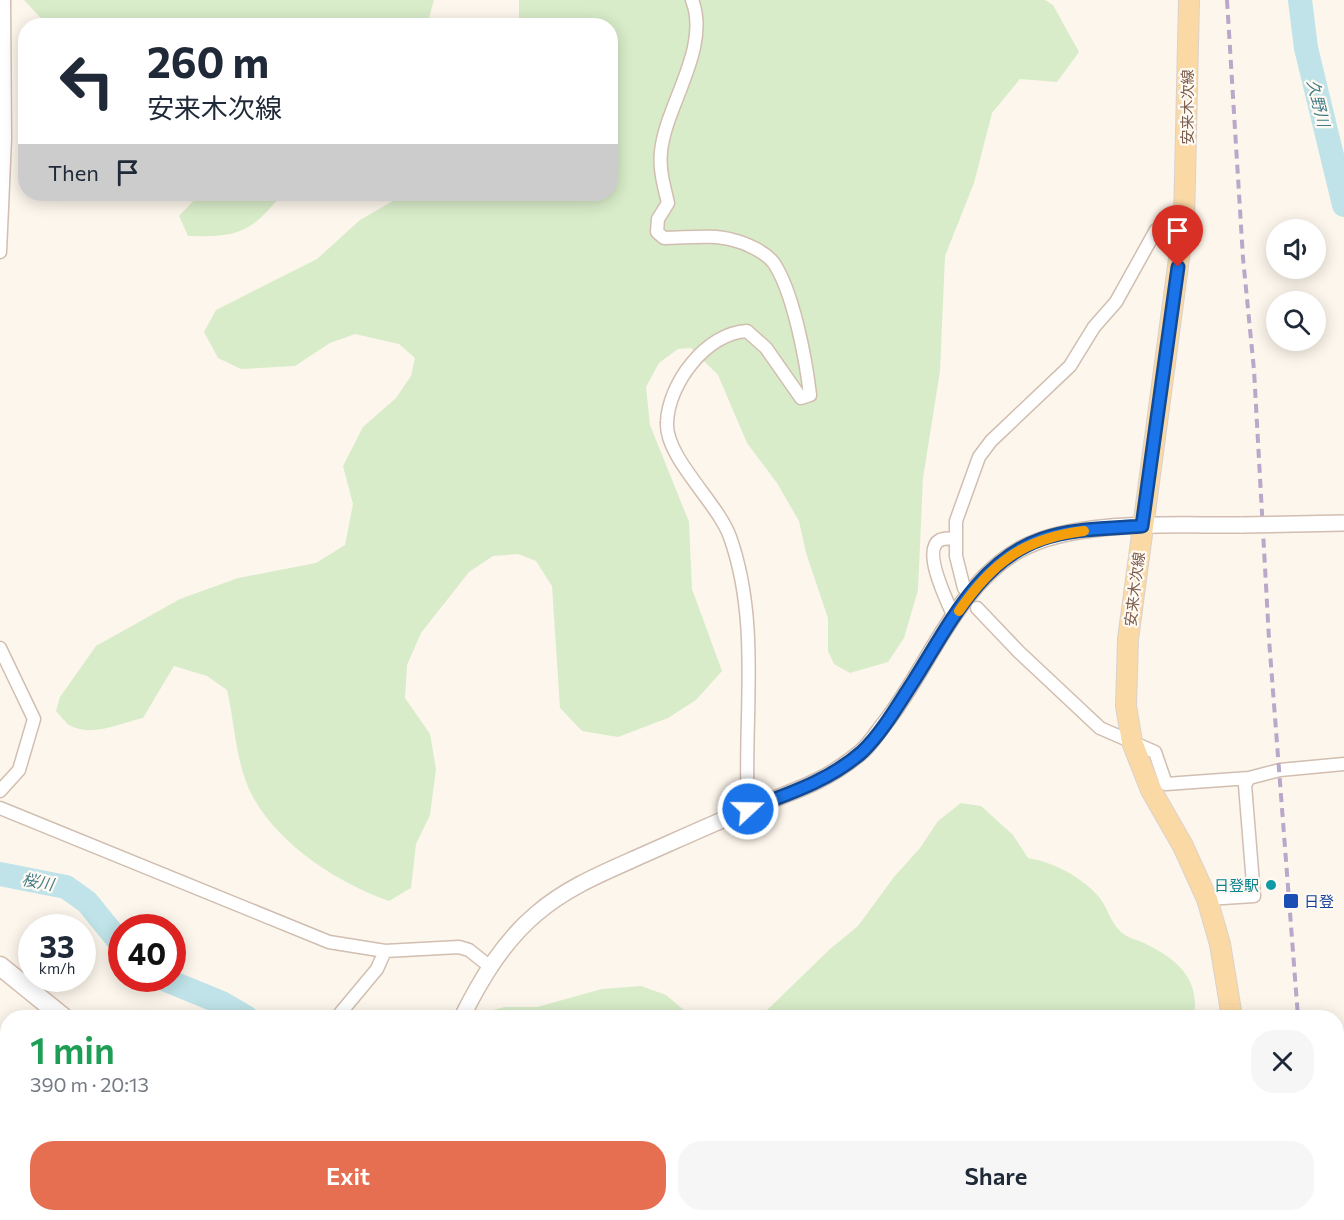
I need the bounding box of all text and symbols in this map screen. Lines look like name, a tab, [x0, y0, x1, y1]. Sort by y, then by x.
text: 260 m	[147, 35, 269, 87]
icon: left	[48, 42, 126, 120]
street label: 安来木次線	[1178, 69, 1196, 145]
water label: 久野川	[1304, 77, 1335, 131]
text: 安来木次線	[147, 91, 282, 124]
icon: arrive	[111, 156, 144, 189]
text: Then	[48, 159, 99, 186]
pin	[1152, 205, 1203, 267]
icon: arrive	[1161, 214, 1194, 247]
map controls	[1266, 219, 1326, 351]
button: sound	[1266, 219, 1326, 279]
button: search	[1266, 291, 1326, 351]
street label: 安来木次線	[1120, 551, 1148, 627]
position arrow	[716, 777, 780, 841]
water label: 桜川	[21, 869, 57, 893]
place label: 日登駅	[1214, 876, 1259, 894]
marker: 日登駅	[1264, 878, 1278, 892]
marker: 日登	[1282, 892, 1300, 910]
place label: 日登	[1304, 892, 1334, 910]
speed limit sign: 40	[108, 914, 186, 992]
text: 33	[40, 927, 74, 964]
text: km/h	[39, 959, 75, 977]
text: 1 min	[30, 1027, 115, 1071]
button: close	[1251, 1030, 1314, 1093]
text: 390 m · 20:13	[30, 1072, 149, 1096]
button: Exit	[30, 1141, 666, 1210]
button: Share	[678, 1141, 1314, 1210]

